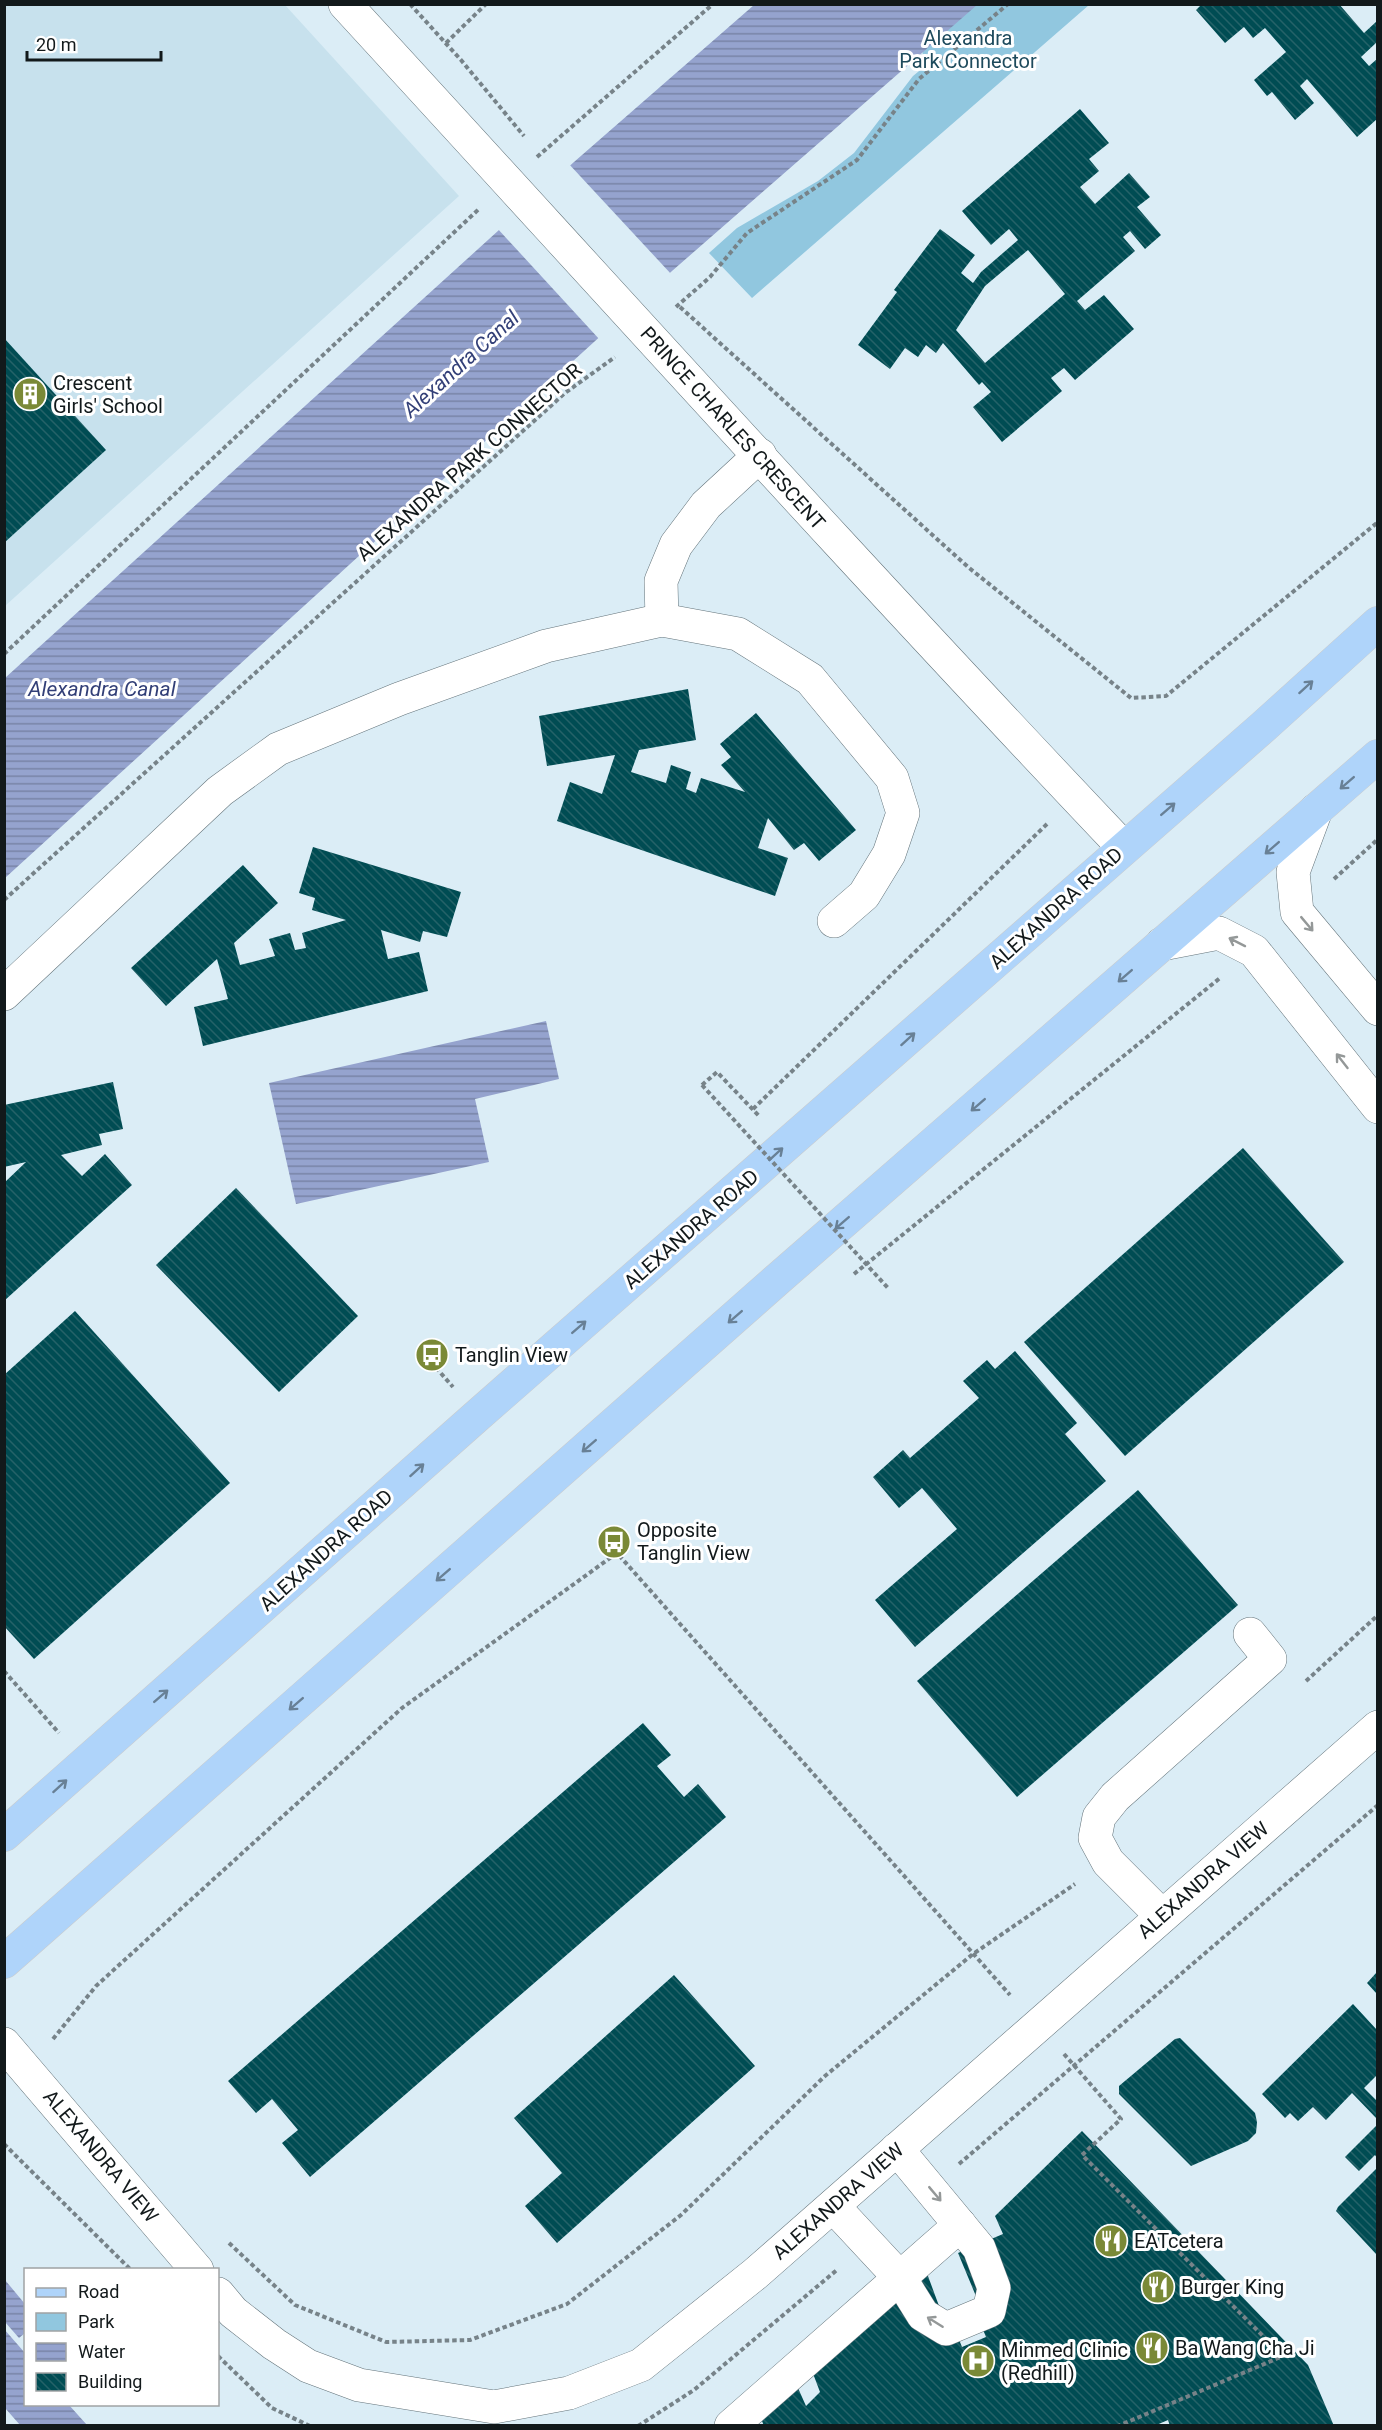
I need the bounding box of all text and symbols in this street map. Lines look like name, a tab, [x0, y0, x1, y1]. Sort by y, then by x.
scale bar	[27, 24, 160, 62]
park label: Alexandra Park Connector	[899, 26, 1037, 73]
text: 20 m	[36, 34, 76, 55]
water label: Alexandra Canal	[397, 305, 525, 423]
street label: PRINCE CHARLES CRESCENT	[636, 322, 831, 534]
street label: ALEXANDRA PARK CONNECTOR	[352, 358, 586, 566]
place label: Crescent Girls' School	[53, 371, 163, 418]
building icon: Crescent Girls' School	[12, 376, 48, 412]
water label: Alexandra Canal	[27, 677, 177, 701]
one-way arrow	[1299, 680, 1314, 694]
one-way arrow	[1340, 776, 1355, 790]
one-way arrow	[1160, 802, 1175, 816]
street label: ALEXANDRA ROAD	[985, 842, 1127, 974]
one-way arrow	[1264, 842, 1280, 855]
one-way arrow	[1300, 916, 1314, 931]
one-way arrow	[1228, 935, 1246, 947]
one-way arrow	[1117, 970, 1133, 983]
one-way arrow	[900, 1032, 915, 1046]
one-way arrow	[1335, 1053, 1348, 1069]
one-way arrow	[971, 1098, 986, 1112]
one-way arrow	[768, 1147, 783, 1161]
street label: ALEXANDRA ROAD	[619, 1164, 763, 1294]
one-way arrow	[835, 1216, 850, 1230]
one-way arrow	[728, 1310, 743, 1324]
one-way arrow	[571, 1320, 586, 1334]
bus stop icon: Tanglin View	[414, 1337, 450, 1373]
place label: Tanglin View	[455, 1343, 568, 1367]
one-way arrow	[582, 1439, 597, 1453]
one-way arrow	[409, 1463, 424, 1477]
street label: ALEXANDRA ROAD	[255, 1484, 397, 1616]
place label: Opposite Tanglin View	[637, 1518, 750, 1565]
bus stop icon: Opposite Tanglin View	[596, 1524, 632, 1560]
one-way arrow	[435, 1568, 450, 1582]
one-way arrow	[153, 1690, 169, 1703]
one-way arrow	[289, 1697, 304, 1711]
one-way arrow	[52, 1779, 67, 1793]
street label: ALEXANDRA VIEW	[1133, 1816, 1274, 1943]
street label: ALEXANDRA VIEW	[39, 2085, 164, 2227]
street label: ALEXANDRA VIEW	[768, 2137, 909, 2264]
one-way arrow	[928, 2186, 942, 2201]
restaurant icon: EATcetera	[1093, 2223, 1129, 2259]
place label: EATcetera	[1134, 2229, 1224, 2253]
legend	[24, 2268, 219, 2406]
restaurant icon: Burger King	[1140, 2269, 1176, 2305]
place label: Burger King	[1181, 2275, 1284, 2299]
text: Road	[78, 2281, 119, 2302]
text: Park	[78, 2311, 115, 2332]
one-way arrow	[927, 2316, 944, 2328]
restaurant icon: Ba Wang Cha Ji	[1134, 2330, 1170, 2366]
place label: Ba Wang Cha Ji	[1175, 2336, 1315, 2360]
place label: Minmed Clinic (Redhill)	[1001, 2338, 1128, 2385]
text: Water	[78, 2341, 125, 2362]
hospital icon: Minmed Clinic (Redhill)	[960, 2343, 996, 2379]
text: Building	[78, 2371, 142, 2392]

